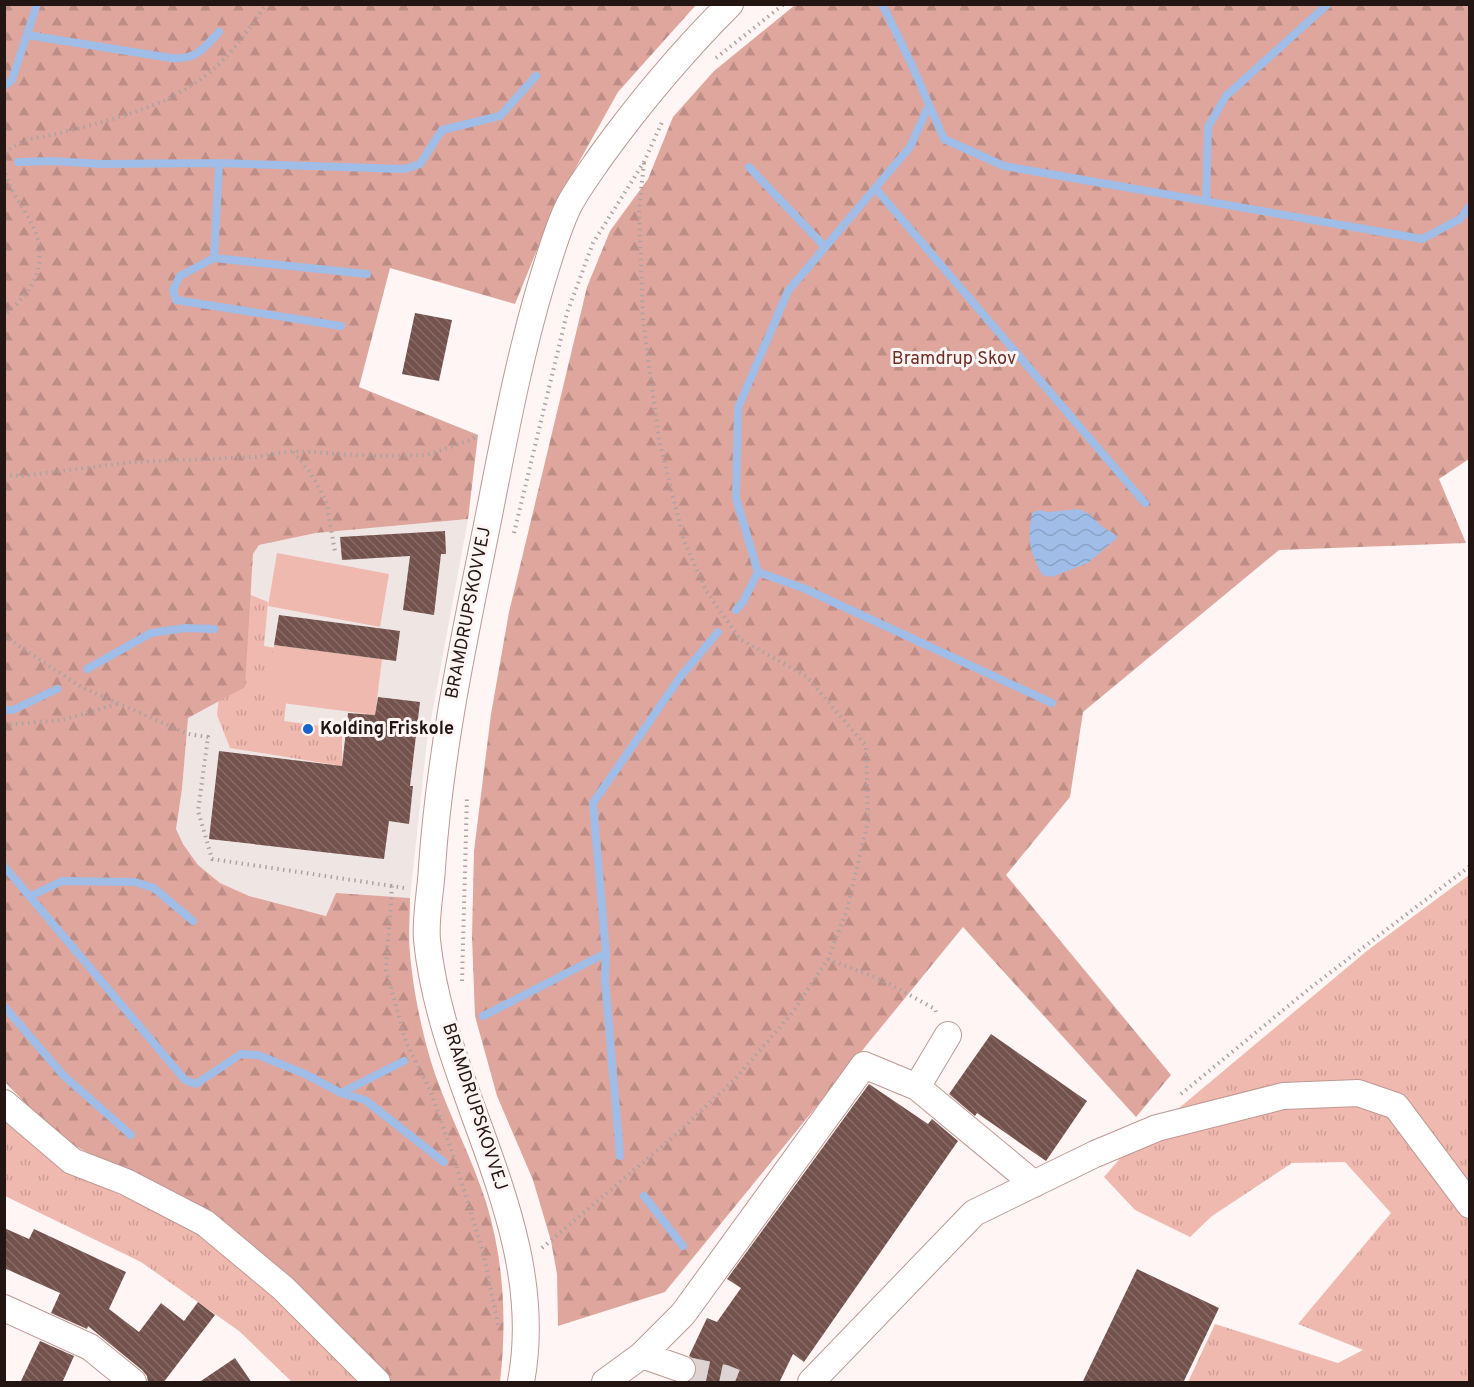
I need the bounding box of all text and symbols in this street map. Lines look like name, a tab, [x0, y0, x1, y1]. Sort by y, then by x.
park label: Bramdrup Skov	[892, 348, 1016, 371]
street label: BRAMDRUPSKOVVEJ	[441, 525, 497, 701]
place label: Kolding Friskole	[320, 718, 454, 741]
marker: Kolding Friskole	[301, 722, 315, 736]
street label: BRAMDRUPSKOVVEJ	[436, 1020, 512, 1194]

